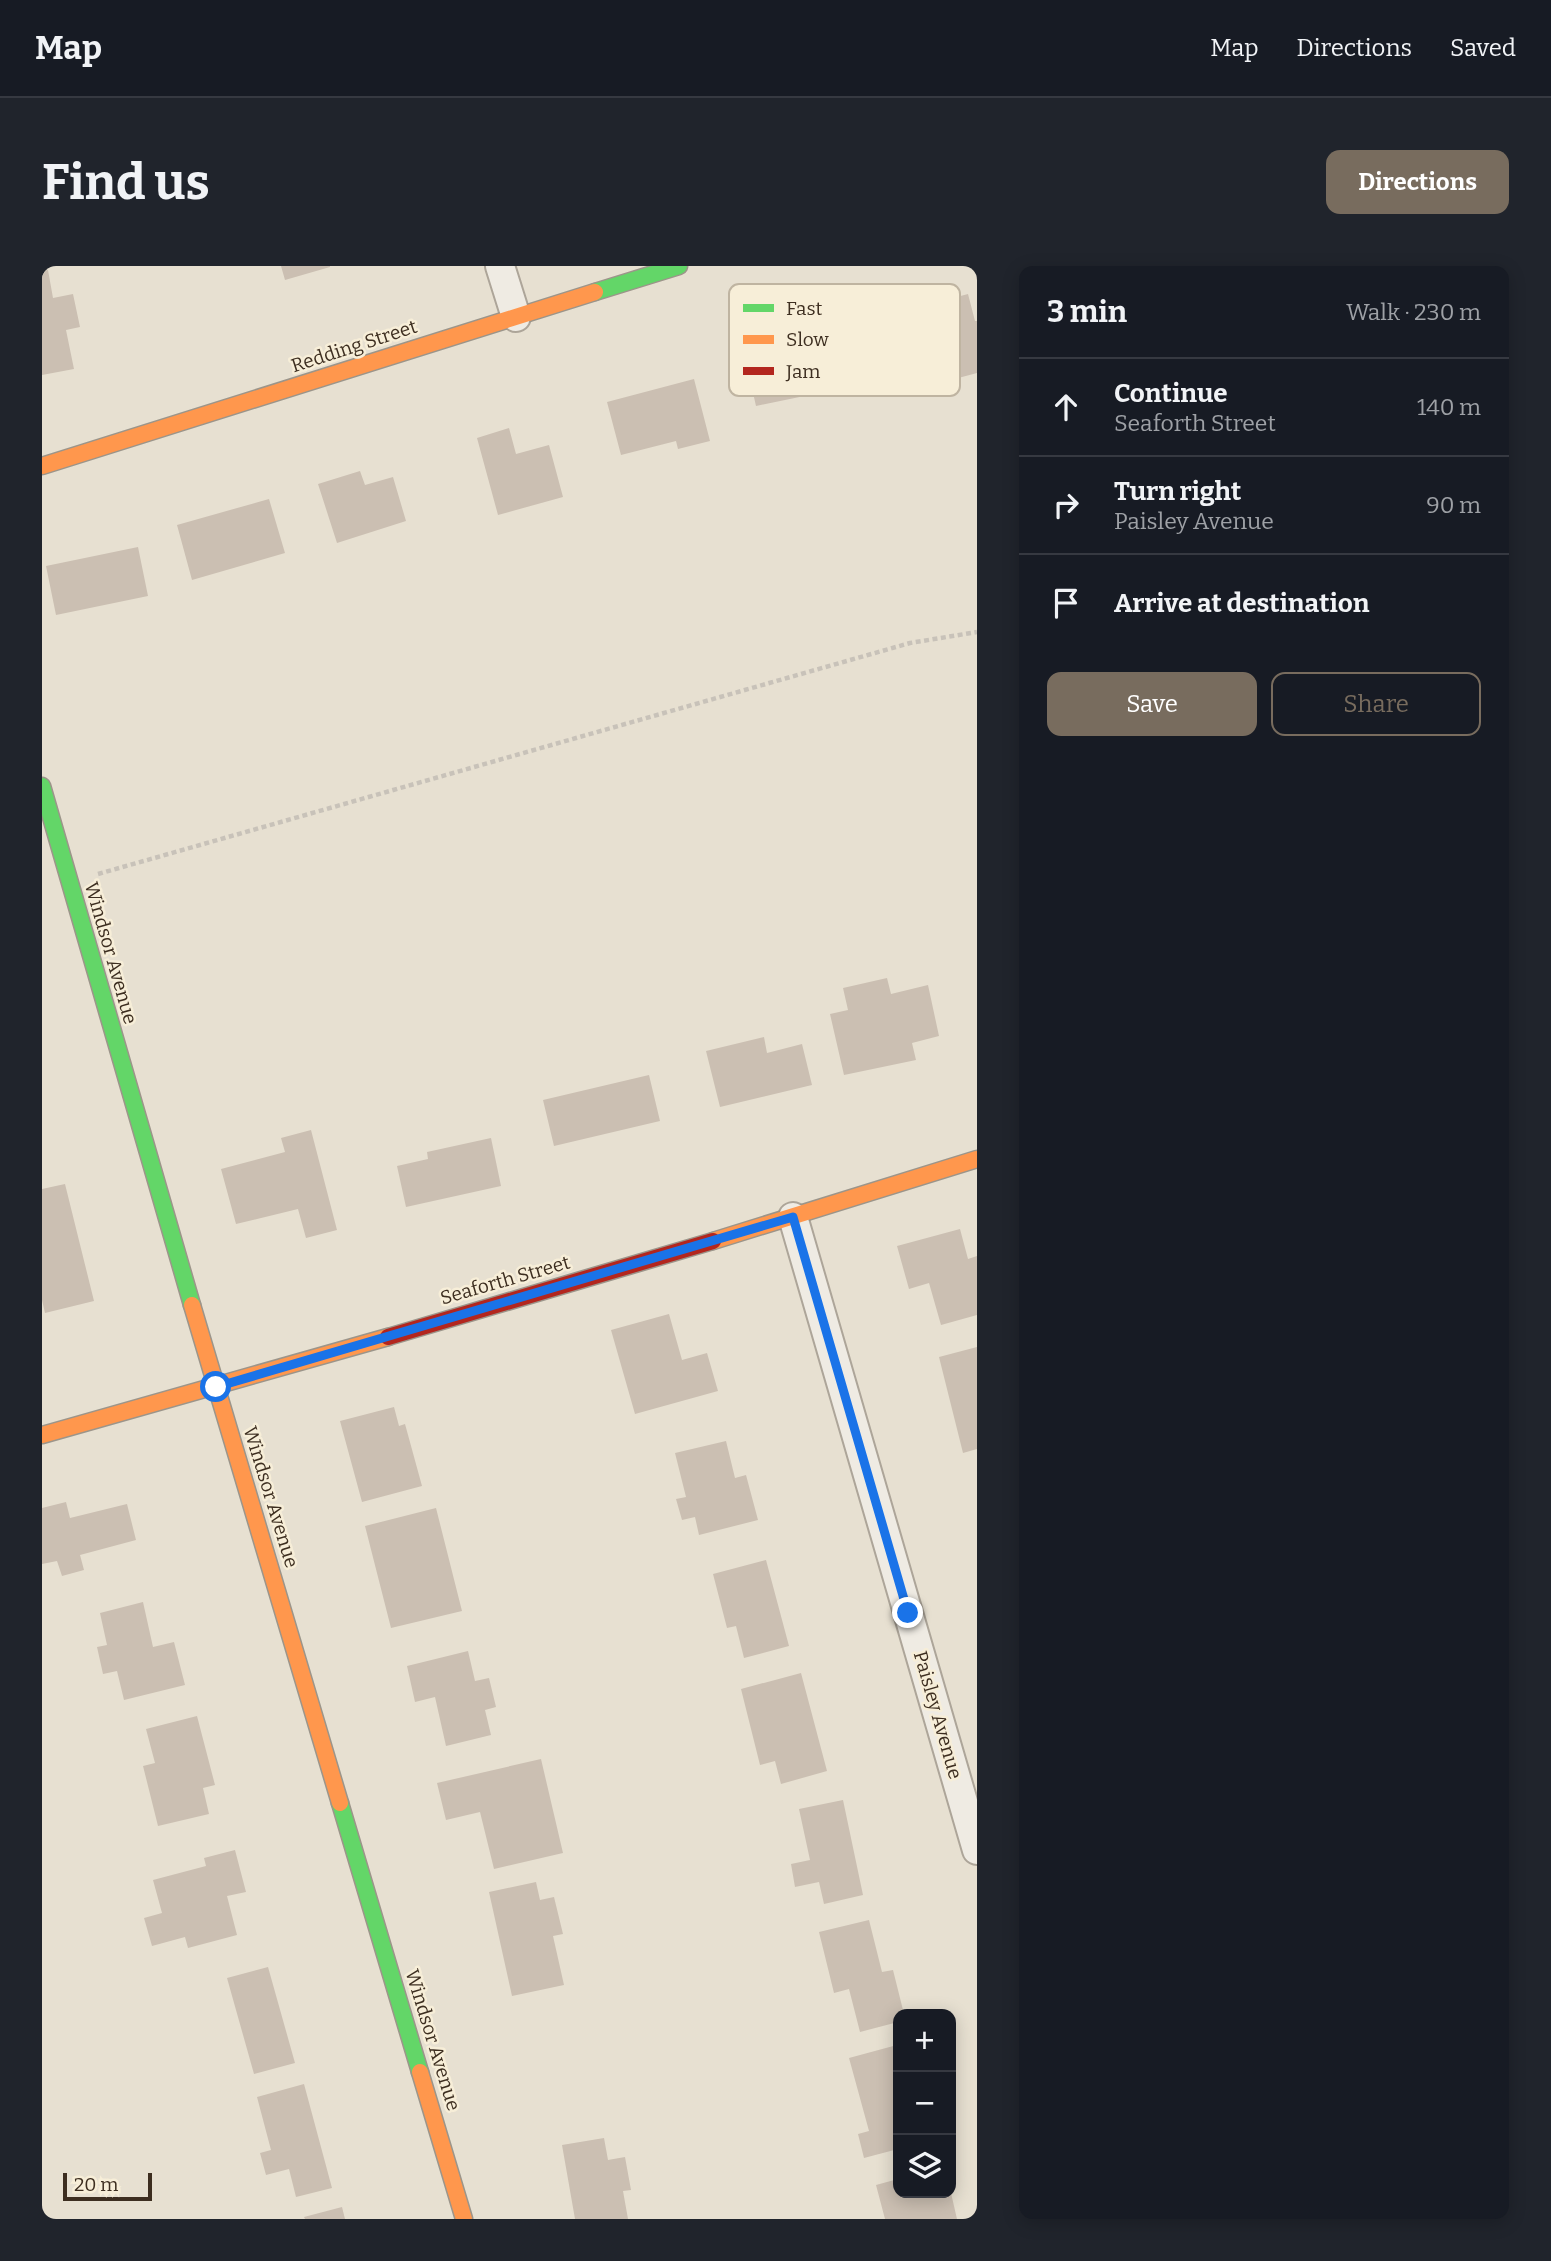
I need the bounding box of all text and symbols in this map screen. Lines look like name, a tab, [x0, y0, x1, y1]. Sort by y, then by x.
text: Map	[35, 28, 102, 68]
text: Map	[1210, 34, 1259, 62]
text: Directions	[1297, 34, 1412, 62]
text: Saved	[1450, 34, 1516, 62]
button: Directions	[1326, 150, 1509, 214]
text: Find us	[42, 153, 210, 212]
legend	[729, 284, 960, 396]
text: 3 min	[1047, 294, 1127, 330]
text: Fast	[786, 297, 823, 320]
text: Walk · 230 m	[1346, 298, 1481, 326]
street label: Redding Street	[288, 315, 420, 377]
text: Slow	[786, 328, 829, 351]
text: Jam	[785, 360, 820, 383]
text: Continue	[1114, 378, 1228, 409]
icon: ahead	[1047, 388, 1085, 426]
text: 140 m	[1417, 393, 1481, 421]
text: Seaforth Street	[1114, 409, 1276, 437]
text: Turn right	[1114, 476, 1241, 507]
icon: right	[1047, 486, 1085, 524]
text: 90 m	[1426, 491, 1481, 519]
text: Paisley Avenue	[1114, 507, 1274, 535]
icon: arrive	[1047, 584, 1085, 622]
text: Arrive at destination	[1114, 588, 1369, 619]
button: Save	[1047, 672, 1257, 736]
button: Share	[1271, 672, 1481, 736]
street label: Windsor Avenue	[80, 879, 142, 1027]
street label: Seaforth Street	[438, 1250, 573, 1309]
route start	[200, 1371, 231, 1402]
street label: Windsor Avenue	[239, 1424, 303, 1570]
route end	[892, 1597, 923, 1628]
street label: Paisley Avenue	[909, 1648, 967, 1782]
street label: Windsor Avenue	[401, 1967, 465, 2113]
map controls	[893, 2009, 956, 2198]
button: +	[893, 2009, 956, 2072]
button: −	[893, 2072, 956, 2135]
button: layers	[893, 2135, 956, 2198]
scale bar	[63, 2170, 152, 2202]
text: 20 m	[74, 2173, 118, 2196]

